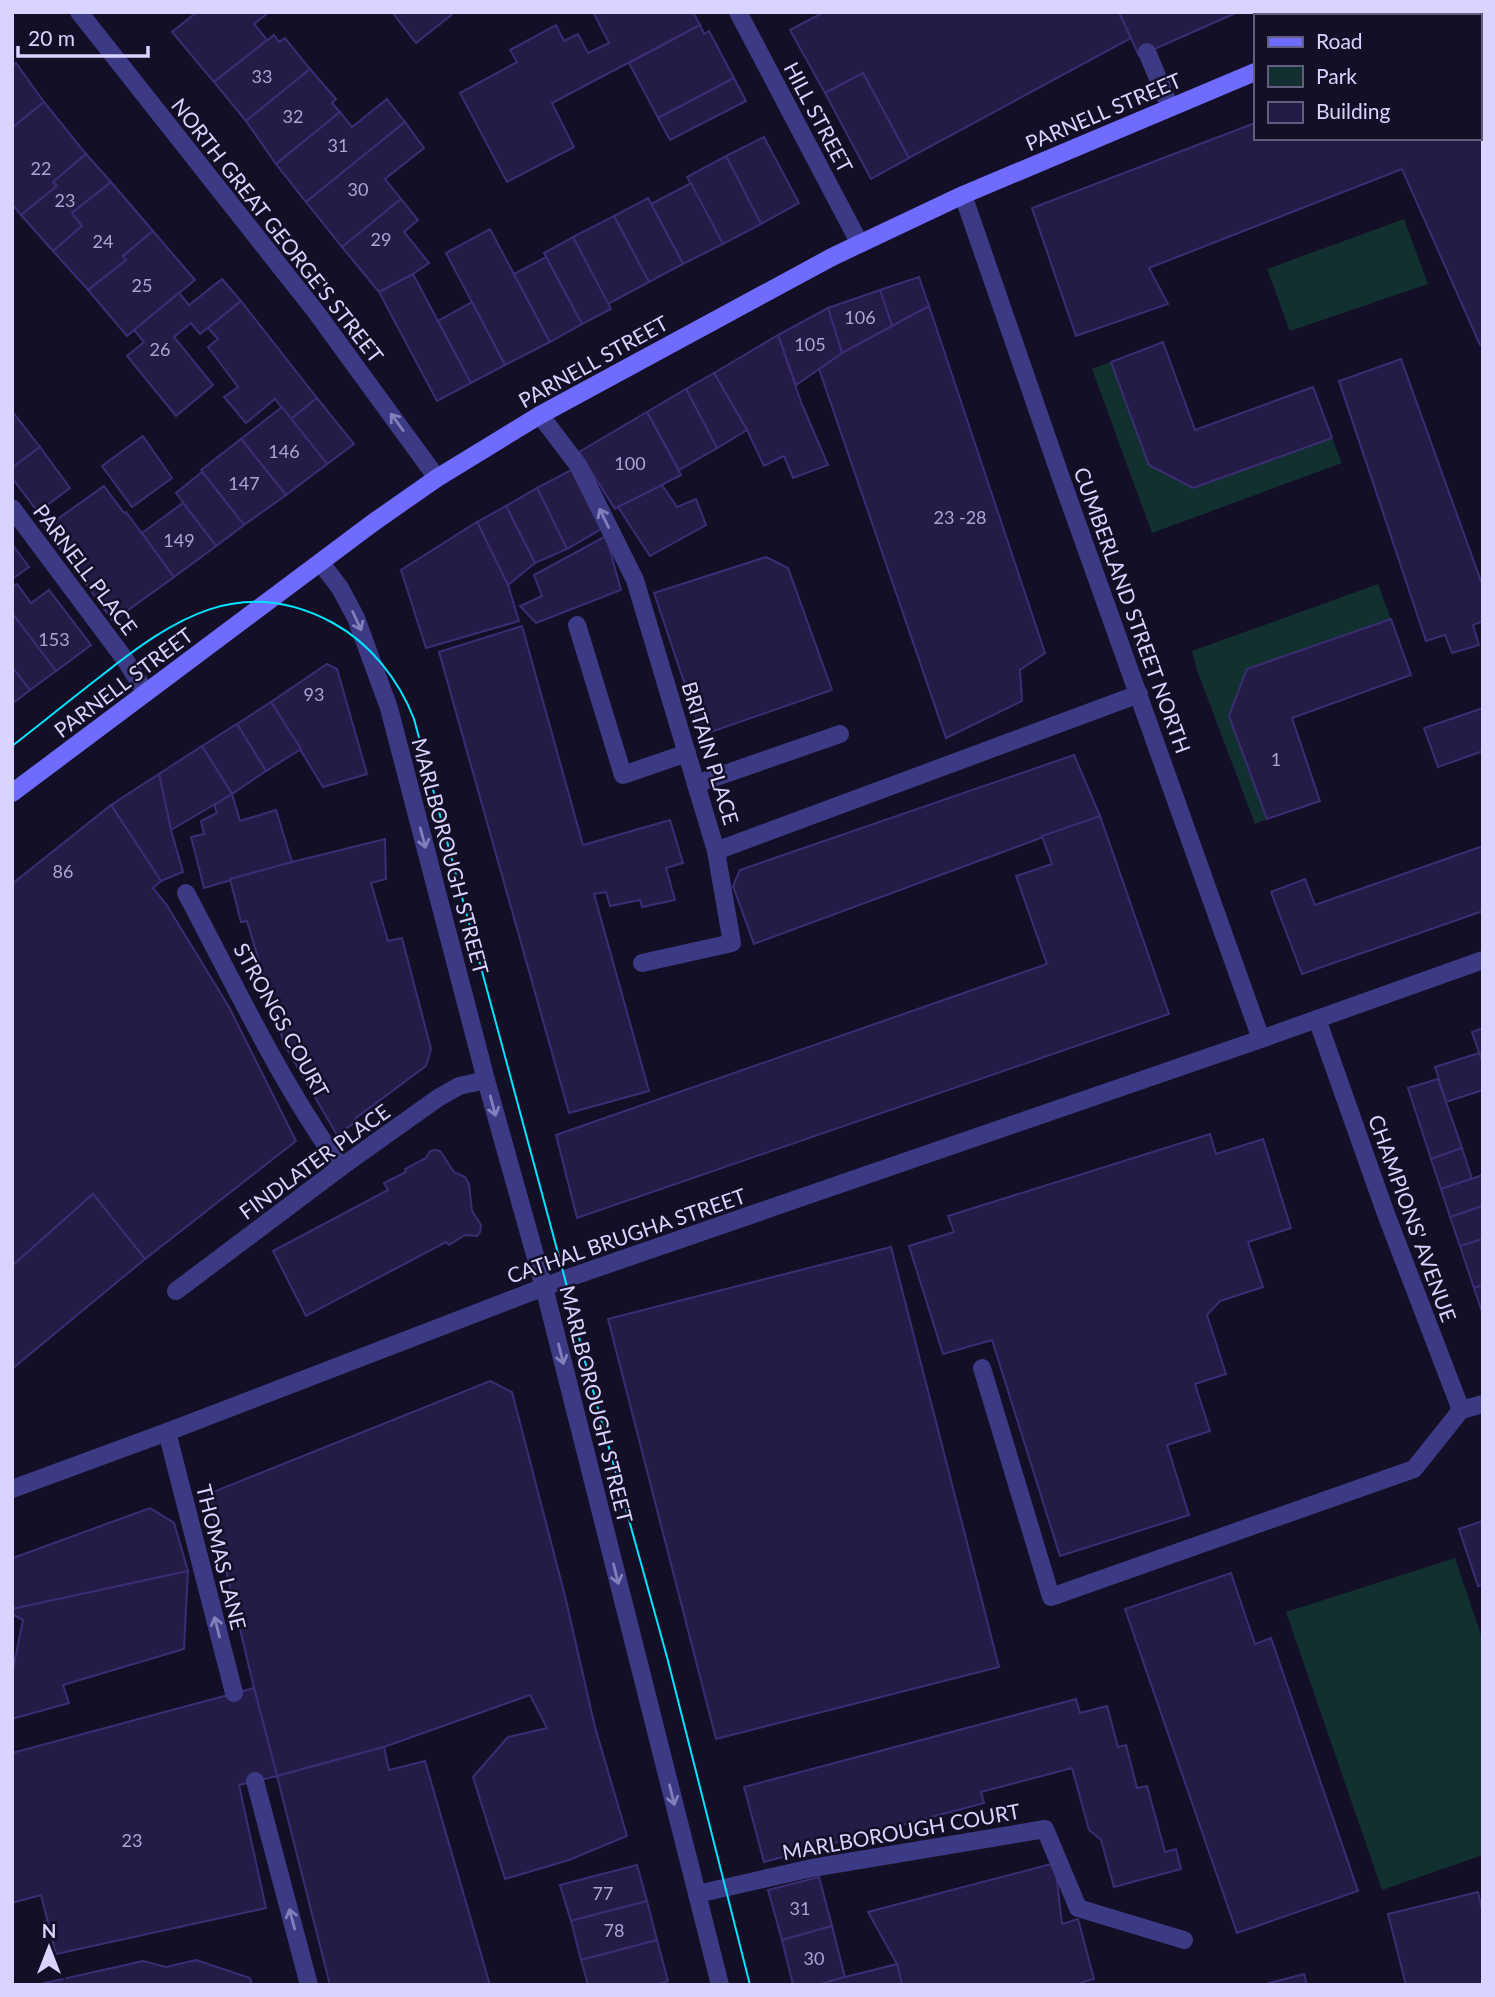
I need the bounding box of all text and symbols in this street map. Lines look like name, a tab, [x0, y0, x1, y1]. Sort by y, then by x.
scale bar	[18, 14, 147, 58]
legend	[1254, 14, 1481, 140]
text: 20 m	[28, 25, 75, 50]
text: Road	[1316, 28, 1363, 53]
street label: HILL STREET	[779, 57, 859, 177]
text: Park	[1316, 63, 1357, 88]
house number: 33	[252, 65, 272, 87]
street label: PARNELL STREET	[1021, 67, 1185, 155]
street label: NORTH GREAT GEORGE'S STREET	[167, 93, 389, 368]
text: Building	[1316, 98, 1391, 123]
house number: 32	[283, 105, 303, 127]
house number: 31	[328, 134, 348, 156]
house number: 22	[31, 157, 51, 179]
house number: 30	[348, 178, 368, 200]
house number: 23	[55, 189, 75, 211]
house number: 29	[371, 228, 391, 250]
house number: 24	[93, 230, 113, 252]
house number: 25	[132, 274, 152, 296]
house number: 106	[844, 306, 876, 328]
street label: PARNELL STREET	[514, 309, 673, 412]
house number: 105	[794, 333, 826, 355]
house number: 26	[150, 338, 170, 360]
one-way arrow	[390, 413, 405, 432]
house number: 146	[268, 440, 300, 462]
house number: 100	[614, 452, 646, 474]
street label: CUMBERLAND STREET NORTH	[1070, 464, 1196, 756]
house number: 147	[228, 472, 260, 494]
street label: PARNELL PLACE	[29, 499, 143, 639]
house number: 23 -28	[933, 506, 987, 528]
one-way arrow	[597, 508, 611, 529]
house number: 149	[163, 529, 195, 551]
one-way arrow	[351, 610, 364, 631]
street label: PARNELL STREET	[49, 621, 198, 742]
house number: 153	[38, 628, 70, 650]
street label: BRITAIN PLACE	[677, 678, 745, 828]
house number: 93	[304, 683, 324, 705]
street label: MARLBOROUGH STREET	[407, 735, 495, 977]
house number: 1	[1271, 748, 1281, 770]
one-way arrow	[417, 826, 430, 849]
house number: 86	[53, 860, 73, 882]
street label: STRONGS COURT	[229, 938, 335, 1102]
one-way arrow	[487, 1095, 500, 1117]
street label: FINDLATER PLACE	[234, 1098, 394, 1224]
street label: CHAMPIONS' AVENUE	[1364, 1111, 1462, 1325]
street label: CATHAL BRUGHA STREET	[503, 1182, 749, 1288]
street label: MARLBOROUGH STREET	[555, 1283, 639, 1526]
one-way arrow	[554, 1342, 568, 1365]
street label: THOMAS LANE	[192, 1482, 252, 1632]
one-way arrow	[610, 1562, 623, 1585]
one-way arrow	[210, 1616, 223, 1638]
one-way arrow	[666, 1783, 679, 1806]
street label: MARLBOROUGH COURT	[780, 1798, 1022, 1864]
house number: 23	[122, 1829, 142, 1851]
house number: 77	[593, 1882, 613, 1904]
house number: 31	[790, 1897, 810, 1919]
one-way arrow	[284, 1908, 297, 1930]
north arrow	[14, 1913, 84, 1983]
text: N	[42, 1919, 56, 1942]
house number: 78	[604, 1919, 624, 1941]
house number: 30	[804, 1947, 824, 1969]

